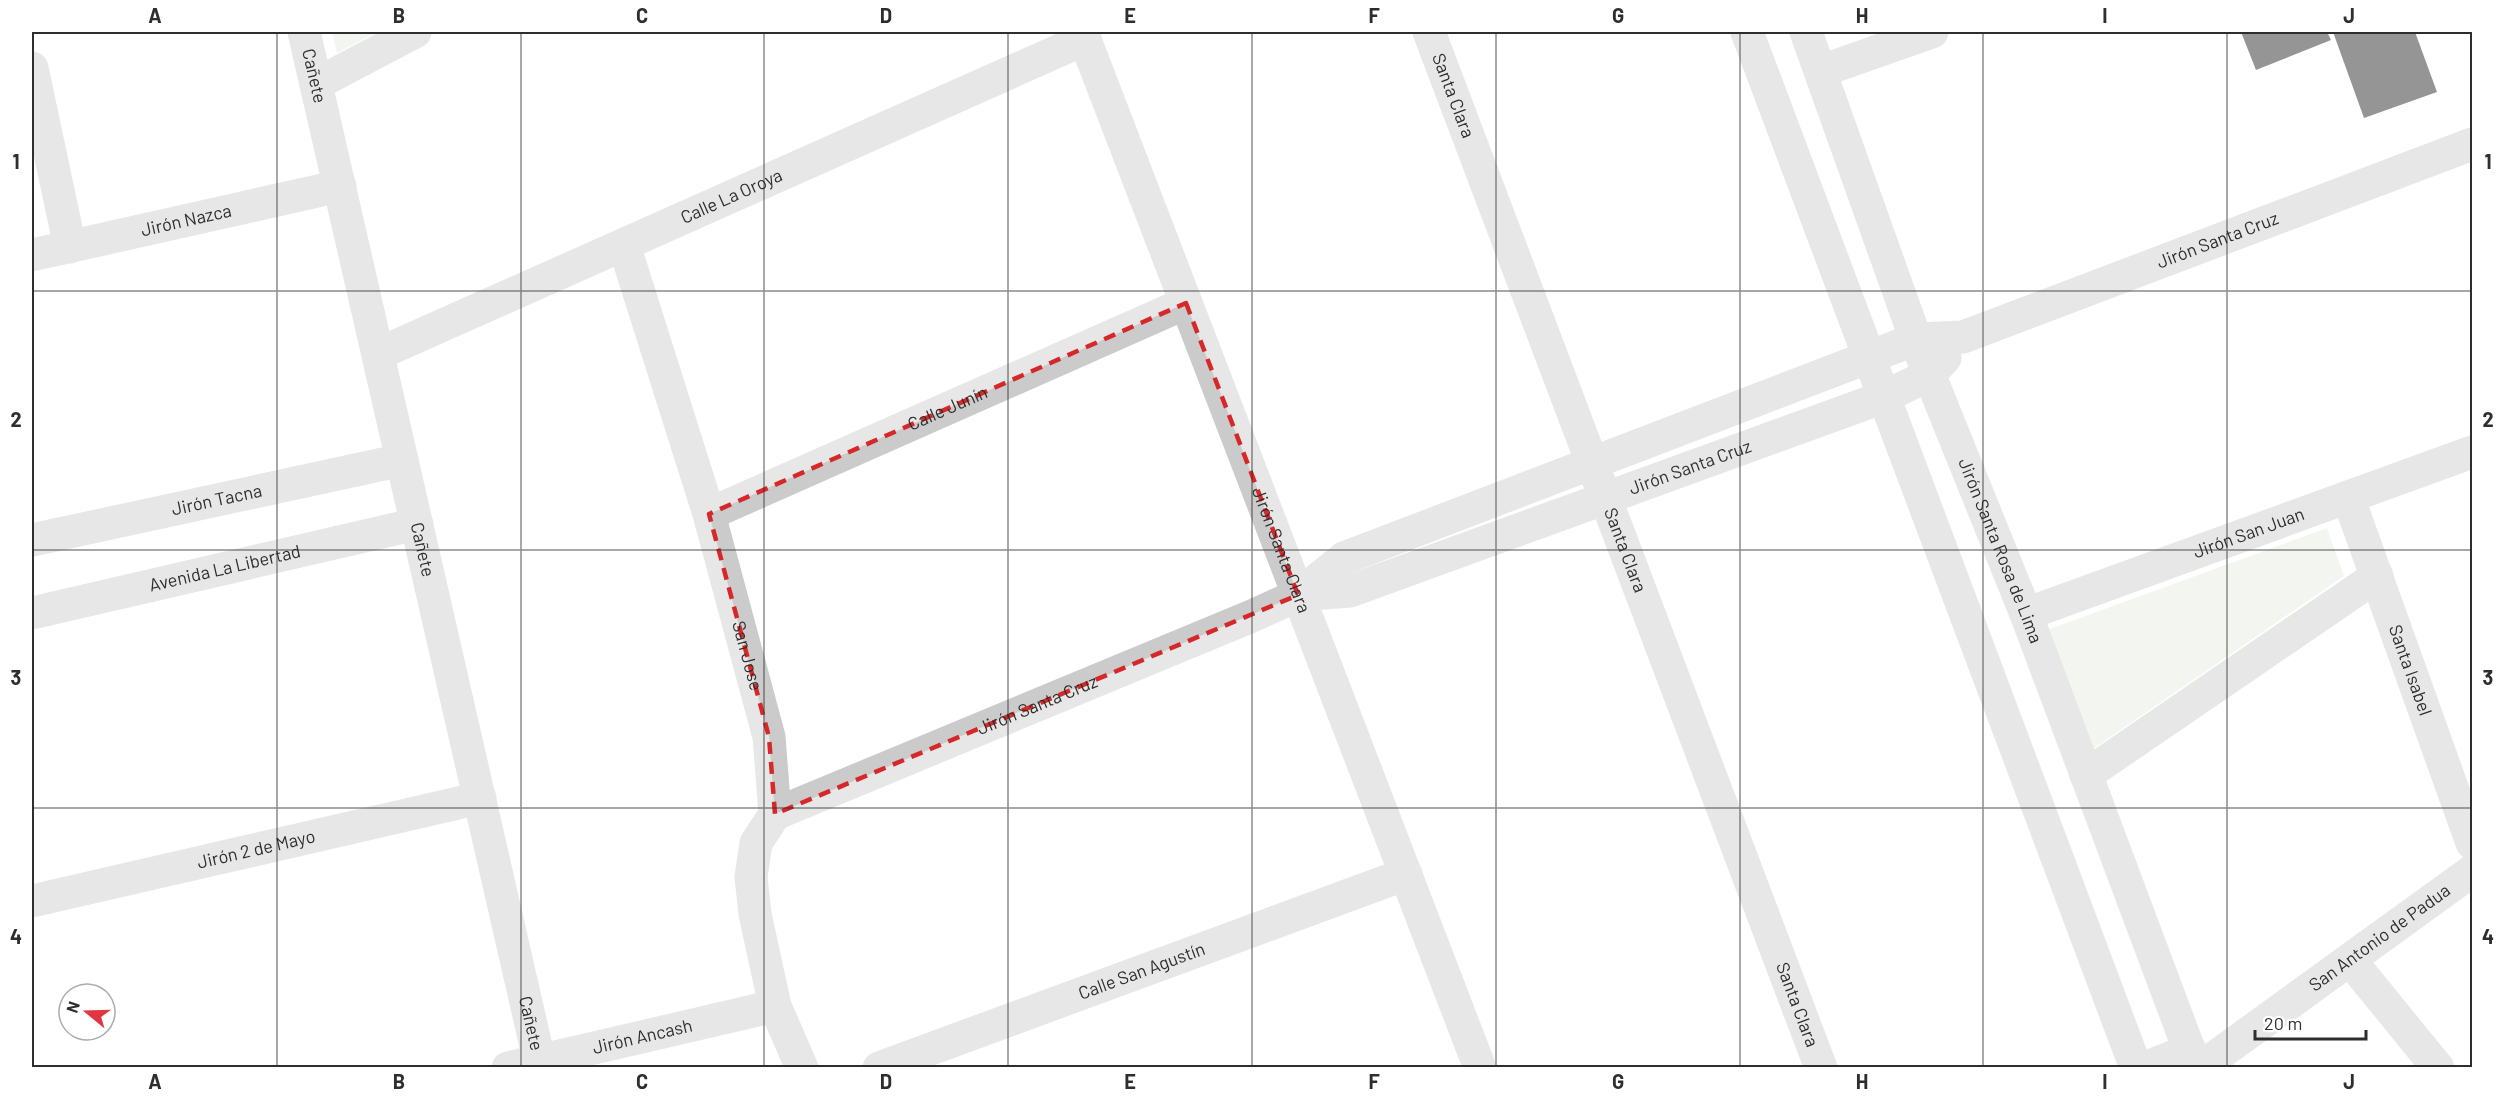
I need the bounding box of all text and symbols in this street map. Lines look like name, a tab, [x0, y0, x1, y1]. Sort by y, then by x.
text: A	[148, 3, 162, 27]
text: B	[393, 3, 405, 27]
text: C	[636, 3, 648, 27]
text: D	[880, 3, 892, 27]
text: E	[1124, 3, 1136, 27]
text: F	[1368, 3, 1380, 27]
text: G	[1612, 3, 1624, 27]
text: H	[1856, 3, 1868, 27]
text: I	[2102, 3, 2108, 27]
text: J	[2343, 3, 2355, 27]
street label: Cañete	[298, 46, 332, 105]
street label: Santa Clara	[1428, 50, 1480, 141]
text: 1	[12, 149, 20, 173]
text: 1	[2484, 149, 2492, 173]
street label: Calle La Oroya	[677, 163, 785, 228]
street label: Jirón Nazca	[138, 199, 233, 240]
street label: Jirón Santa Cruz	[2153, 206, 2281, 273]
street label: Calle Junín	[904, 380, 991, 435]
text: 2	[10, 407, 22, 431]
text: 2	[2482, 407, 2494, 431]
street label: Jirón Santa Cruz	[1626, 434, 1754, 499]
street label: Jirón Santa Rosa de Lima	[1954, 455, 2048, 646]
street label: Jirón Tacna	[169, 479, 264, 520]
street label: Jirón Santa Clara	[1248, 484, 1316, 616]
street label: Jirón San Juan	[2190, 502, 2307, 562]
street label: Santa Clara	[1600, 504, 1652, 595]
street label: Cañete	[407, 520, 440, 579]
street label: Avenida La Libertad	[147, 539, 303, 596]
street label: San Jose	[728, 618, 768, 693]
street label: Santa Isabel	[2385, 622, 2437, 718]
text: 3	[11, 665, 21, 689]
text: 3	[2483, 665, 2493, 689]
street label: Jirón Santa Cruz	[973, 669, 1100, 739]
street label: Jirón 2 de Mayo	[195, 824, 317, 873]
street label: San Antonio de Padua	[2304, 878, 2454, 995]
text: 4	[10, 924, 22, 948]
text: 4	[2482, 924, 2494, 948]
street label: Calle San Agustín	[1075, 937, 1208, 1004]
street label: Santa Clara	[1772, 959, 1824, 1050]
north arrow	[57, 982, 117, 1042]
street label: Cañete	[515, 994, 549, 1052]
text: N	[62, 999, 83, 1015]
scale bar	[2255, 1003, 2366, 1041]
text: 20 m	[2264, 1012, 2302, 1034]
street label: Jirón Ancash	[590, 1014, 694, 1058]
text: A	[148, 1069, 162, 1093]
text: B	[393, 1069, 405, 1093]
text: C	[636, 1069, 648, 1093]
text: D	[880, 1069, 892, 1093]
text: E	[1124, 1069, 1136, 1093]
text: F	[1368, 1069, 1380, 1093]
text: G	[1612, 1069, 1624, 1093]
text: H	[1856, 1069, 1868, 1093]
text: I	[2102, 1069, 2108, 1093]
text: J	[2343, 1069, 2355, 1093]

